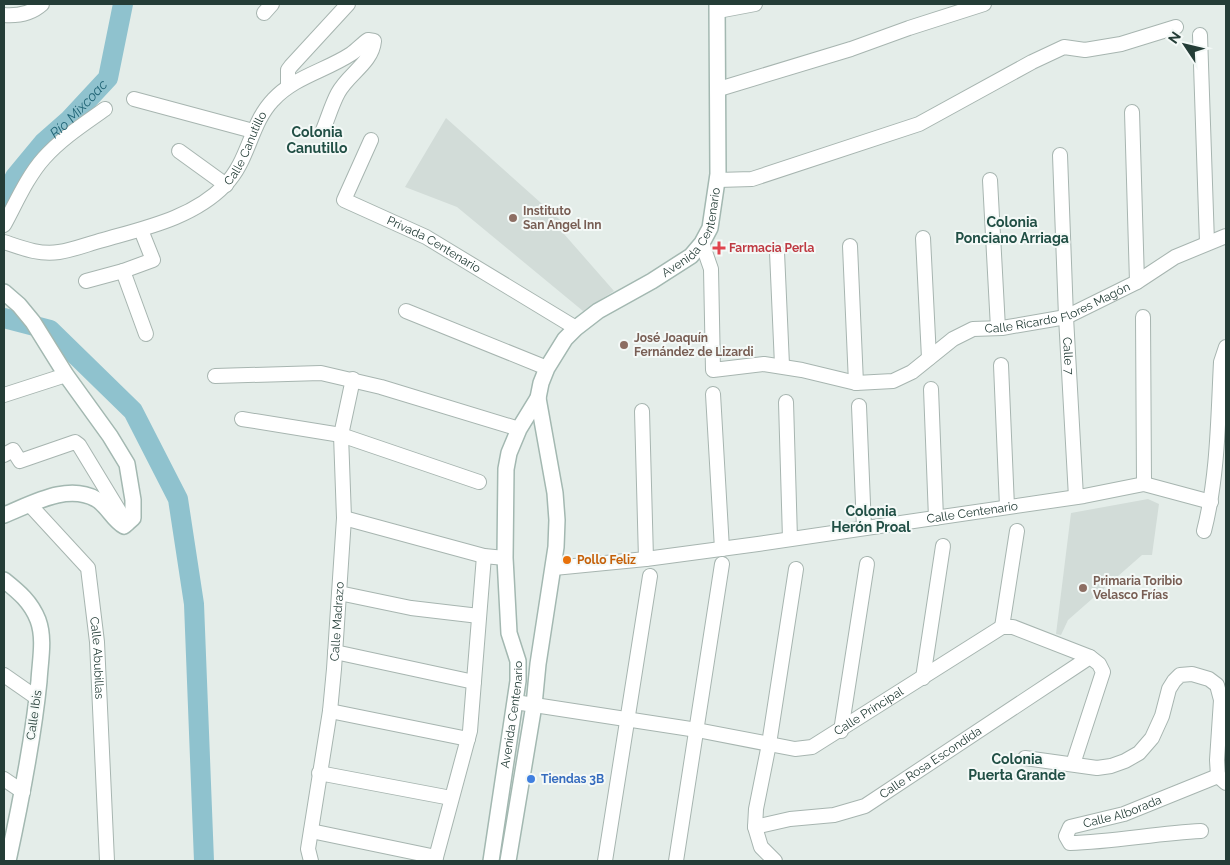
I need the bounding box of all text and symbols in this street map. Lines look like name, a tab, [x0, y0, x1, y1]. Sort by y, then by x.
north arrow	[1160, 20, 1210, 70]
text: N	[1165, 29, 1184, 47]
water label: Río Mixcoac	[46, 76, 111, 141]
street label: Calle Canutillo	[221, 109, 270, 188]
district label: Colonia Canutillo	[286, 124, 348, 156]
street label: Avenida Centenario	[659, 186, 723, 280]
place label: Instituto San Angel Inn	[523, 204, 601, 232]
marker: Instituto San Angel Inn	[507, 212, 519, 224]
street label: Privada Centenario	[385, 213, 483, 276]
district label: Colonia Ponciano Arriaga	[955, 214, 1069, 246]
place label: Farmacia Perla	[729, 241, 815, 255]
marker: Farmacia Perla	[713, 242, 725, 254]
street label: Calle Ricardo Flores Magón	[984, 280, 1132, 336]
place label: José Joaquín Fernández de Lizardi	[634, 331, 753, 359]
street label: Calle 7	[1060, 337, 1076, 376]
marker: José Joaquín Fernández de Lizardi	[618, 339, 630, 351]
street label: Calle Centenario	[926, 499, 1019, 526]
district label: Colonia Herón Proal	[831, 503, 911, 535]
place label: Pollo Feliz	[577, 553, 636, 567]
marker: Pollo Feliz	[561, 554, 573, 566]
place label: Primaria Toribio Velasco Frías	[1093, 574, 1183, 602]
street label: Calle Madrazo	[328, 581, 347, 662]
marker: Primaria Toribio Velasco Frías	[1077, 582, 1089, 594]
street label: Calle Abubillas	[87, 616, 107, 700]
street label: Avenida Centenario	[498, 661, 525, 769]
street label: Calle Principal	[831, 684, 906, 738]
street label: Calle Ibis	[24, 689, 44, 741]
street label: Calle Rosa Escondida	[877, 724, 984, 801]
district label: Colonia Puerta Grande	[968, 751, 1066, 783]
place label: Tiendas 3B	[541, 772, 604, 786]
marker: Tiendas 3B	[525, 773, 537, 785]
street label: Calle Alborada	[1082, 793, 1164, 831]

